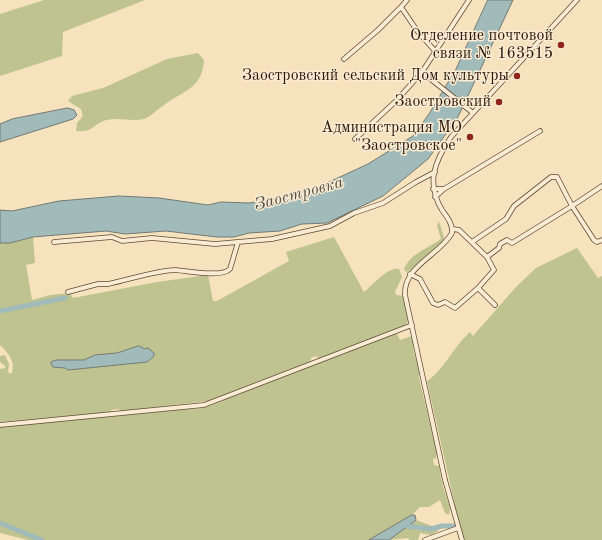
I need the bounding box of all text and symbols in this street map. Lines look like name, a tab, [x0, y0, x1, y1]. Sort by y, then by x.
place label: Отделение почтовой связи № 163515	[410, 26, 553, 64]
marker: Отделение почтовой связи № 163515	[556, 40, 566, 50]
place label: Заостровский сельский Дом культуры	[242, 66, 509, 86]
marker: Заостровский сельский Дом культуры	[512, 71, 522, 81]
place label: Заостровский	[395, 92, 491, 112]
marker: Заостровский	[494, 97, 504, 107]
place label: Администрация МО "Заостровское"	[321, 118, 462, 156]
marker: Администрация МО "Заостровское"	[465, 132, 475, 142]
water label: Заостровка	[252, 172, 346, 216]

